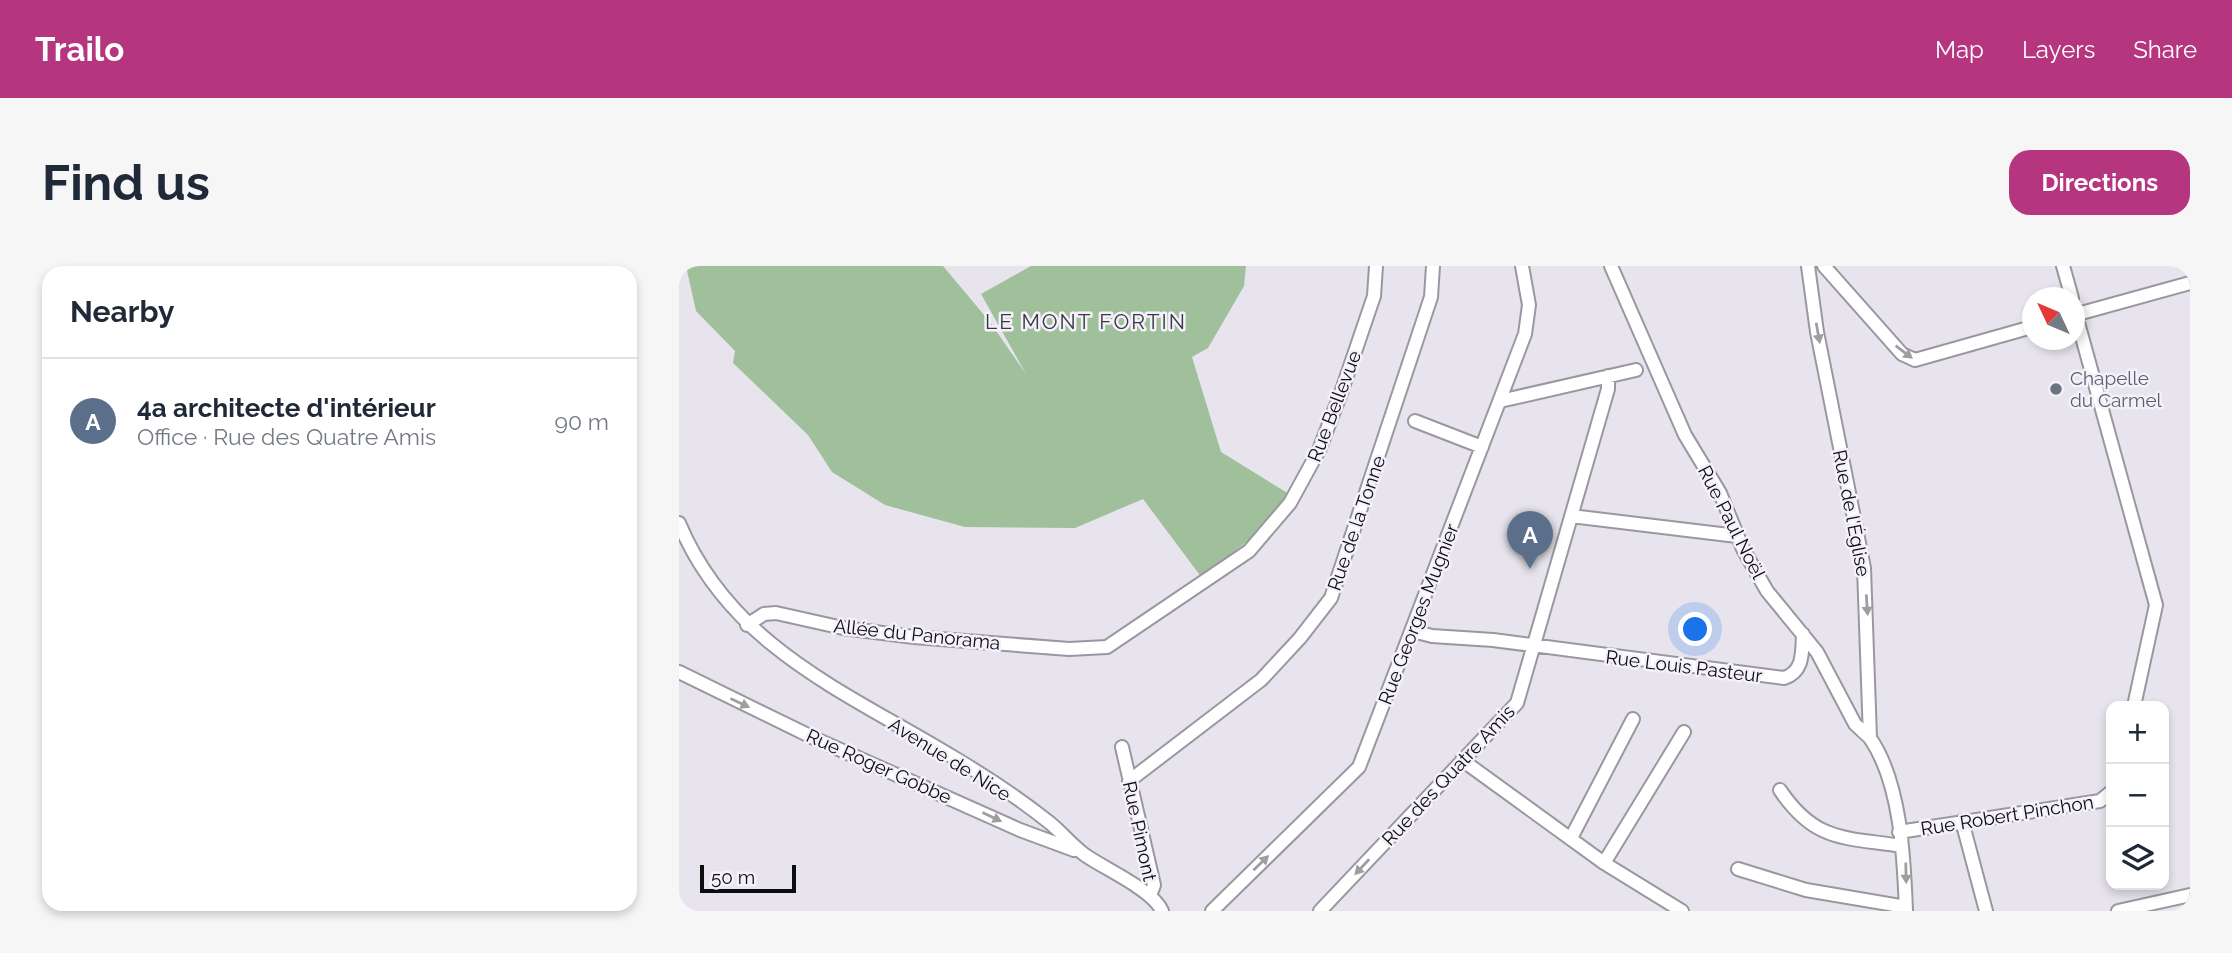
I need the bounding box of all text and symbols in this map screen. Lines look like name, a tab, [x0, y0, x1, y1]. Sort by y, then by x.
text: Trailo	[35, 30, 124, 69]
text: Map	[1935, 35, 1984, 64]
text: Layers	[2022, 35, 2095, 64]
text: Share	[2133, 35, 2197, 64]
button: Directions	[2009, 150, 2190, 215]
text: Find us	[42, 154, 210, 211]
north arrow	[2022, 287, 2085, 350]
text: Nearby	[70, 294, 174, 329]
district label: LE MONT FORTIN	[985, 309, 1187, 334]
one-way arrow	[1813, 323, 1824, 345]
one-way arrow	[1894, 345, 1913, 359]
street label: Rue Bellevue	[1303, 347, 1365, 465]
place label: Chapelle du Carmel	[2070, 367, 2163, 411]
marker: Chapelle du Carmel	[2048, 381, 2064, 397]
text: 4a architecte d'intérieur	[137, 393, 436, 423]
text: A	[85, 408, 101, 435]
text: 90 m	[554, 408, 609, 435]
text: Office · Rue des Quatre Amis	[137, 423, 436, 450]
street label: Rue de l'Église	[1829, 448, 1875, 578]
street label: Rue de la Tonne	[1323, 453, 1389, 593]
street label: Rue Paul Noël	[1694, 462, 1770, 583]
pin: A	[1507, 511, 1553, 569]
street label: Rue Georges Mugnier	[1373, 520, 1463, 707]
one-way arrow	[1862, 595, 1873, 617]
your location	[1678, 612, 1712, 646]
street label: Allée du Panorama	[833, 614, 1001, 654]
street label: Rue Louis Pasteur	[1604, 645, 1764, 687]
one-way arrow	[730, 697, 750, 709]
street label: Rue des Quatre Amis	[1377, 700, 1519, 850]
map controls	[2106, 701, 2169, 890]
button: +	[2106, 701, 2169, 764]
street label: Avenue de Nice	[885, 713, 1015, 805]
street label: Rue Roger Gobbe	[803, 724, 955, 808]
button: −	[2106, 764, 2169, 827]
street label: Rue Pimont	[1119, 779, 1161, 884]
street label: Rue Robert Pinchon	[1919, 790, 2095, 840]
one-way arrow	[982, 811, 1002, 823]
button: layers	[2106, 827, 2169, 890]
one-way arrow	[1252, 856, 1269, 872]
one-way arrow	[1354, 858, 1370, 875]
scale bar	[700, 862, 796, 894]
one-way arrow	[1900, 862, 1911, 884]
text: 50 m	[711, 866, 755, 888]

